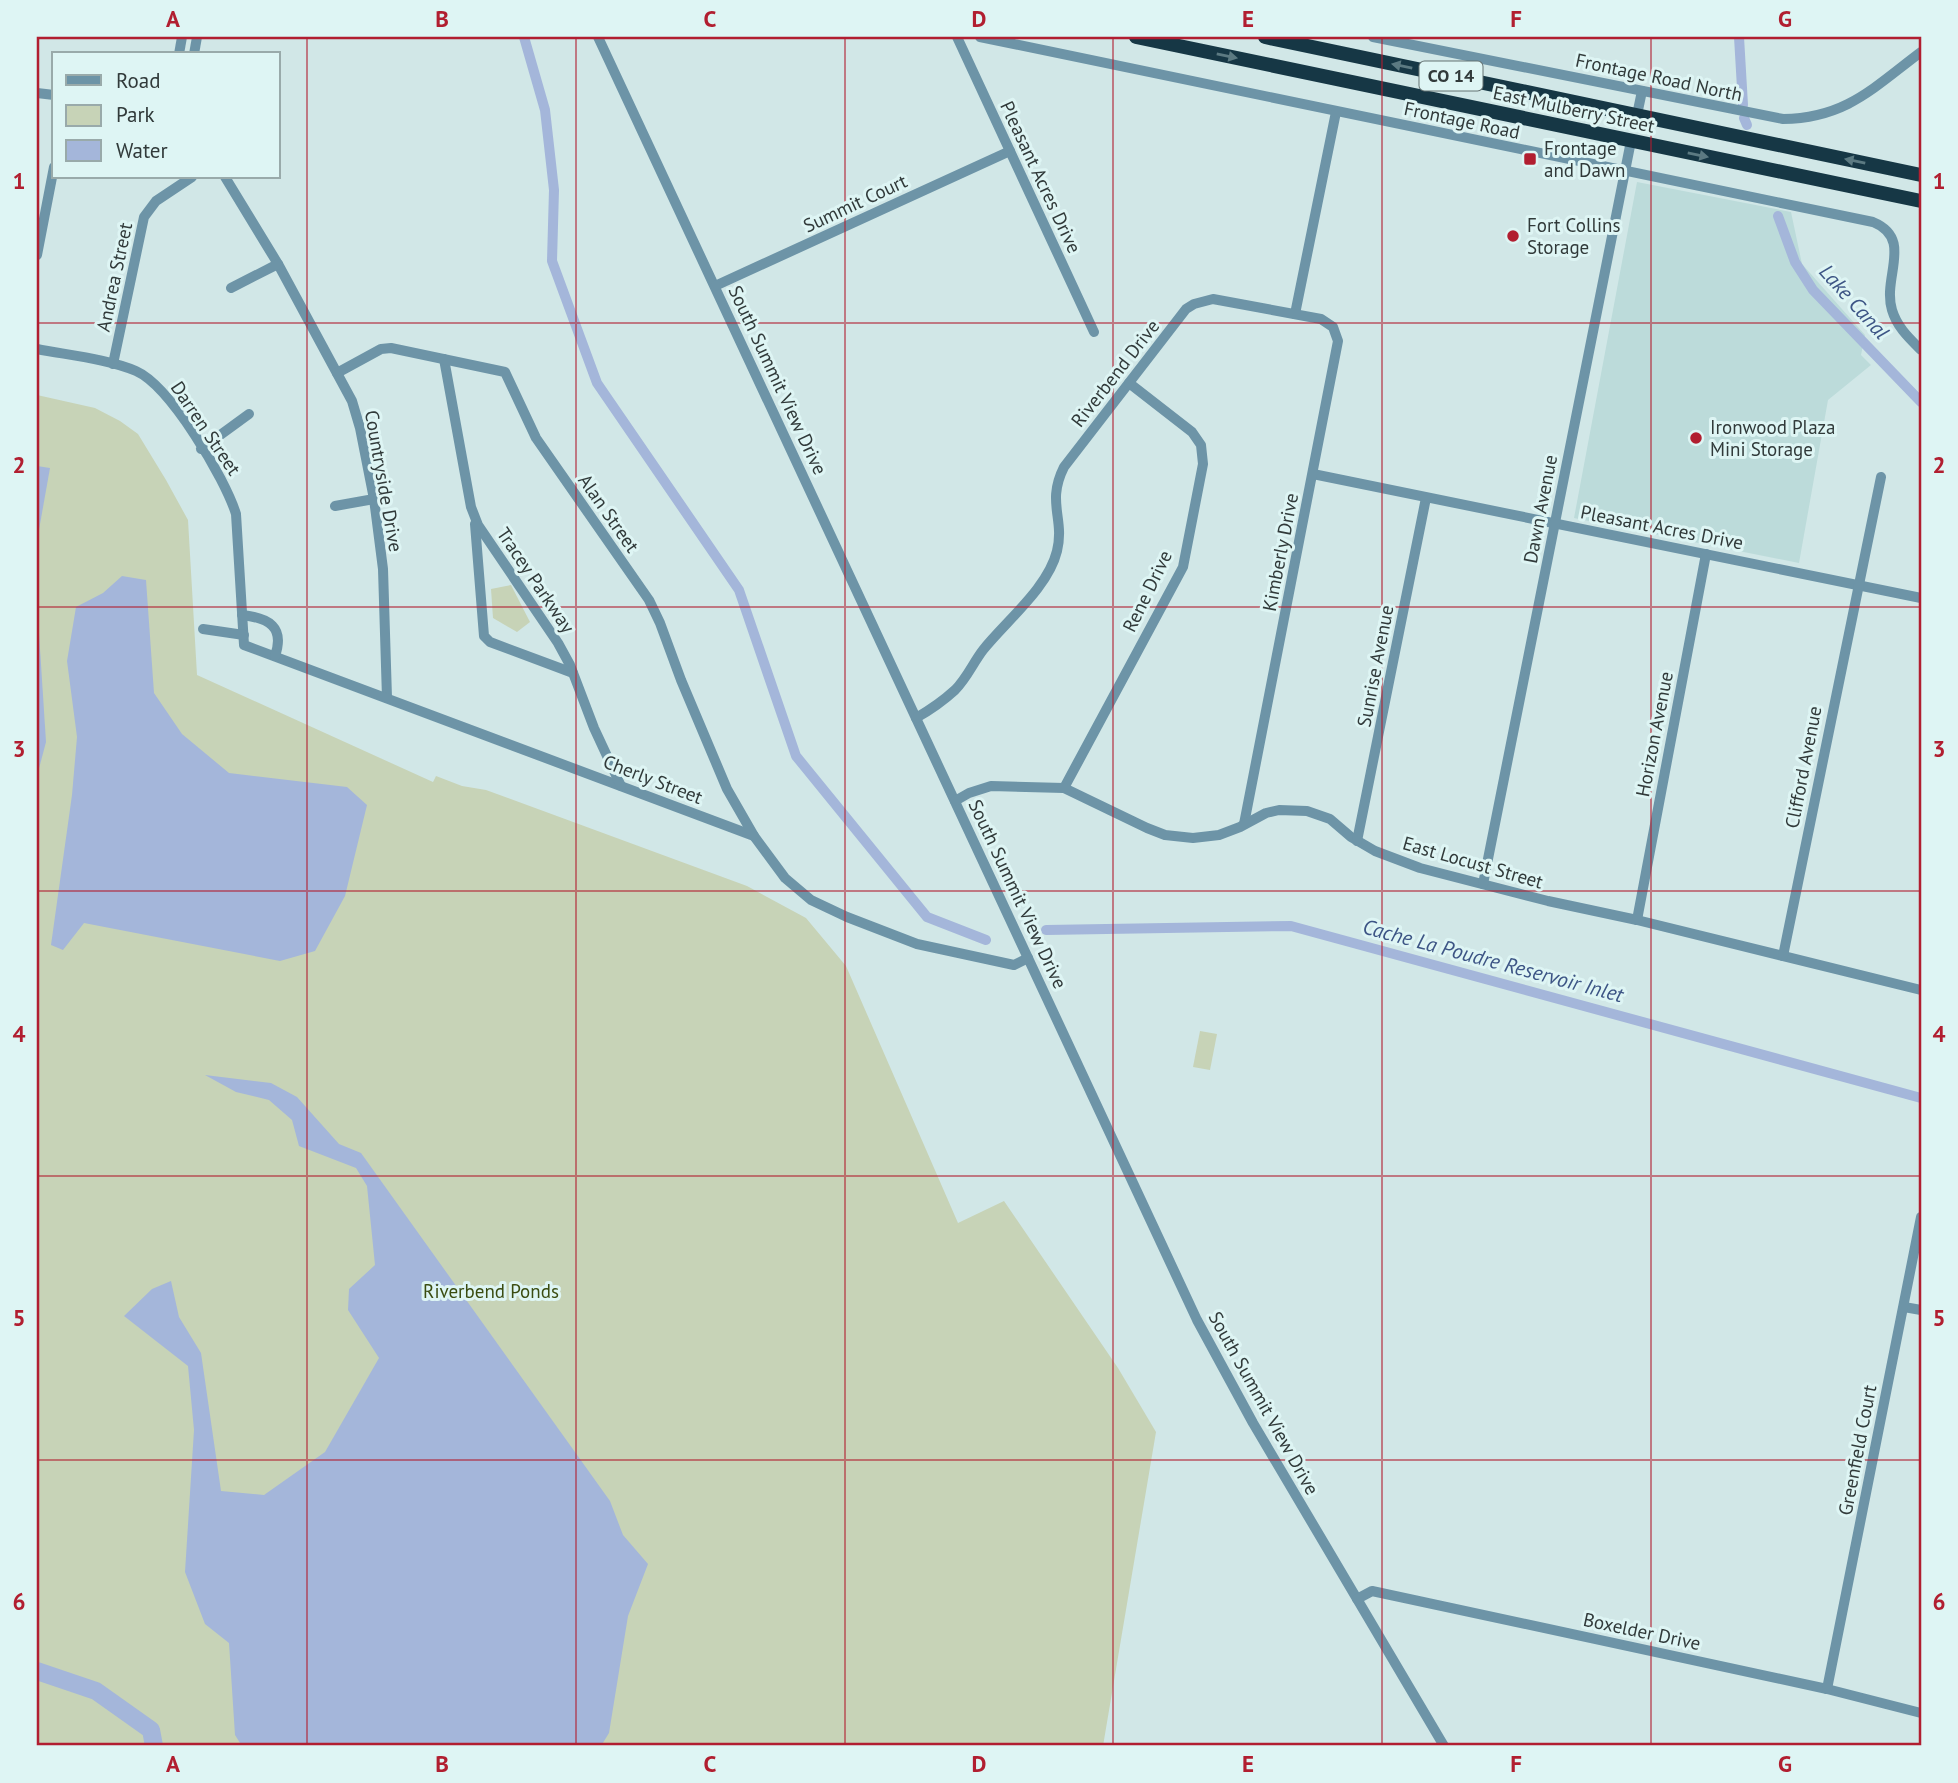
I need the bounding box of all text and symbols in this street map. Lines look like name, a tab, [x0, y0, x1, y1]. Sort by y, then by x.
text: A	[166, 4, 180, 33]
text: B	[435, 4, 449, 33]
text: C	[704, 4, 717, 33]
text: D	[972, 4, 986, 33]
text: E	[1242, 4, 1254, 33]
text: F	[1510, 4, 1522, 33]
text: G	[1778, 4, 1792, 33]
street label: Frontage Road North	[1573, 48, 1745, 106]
one-way arrow	[1216, 50, 1238, 61]
legend	[52, 52, 280, 178]
one-way arrow	[1391, 60, 1413, 71]
road number: CO 14	[1420, 62, 1482, 90]
text: Road	[116, 67, 160, 94]
street label: East Mulberry Street	[1491, 80, 1658, 138]
street label: Frontage Road	[1402, 96, 1522, 144]
street label: Pleasant Acres Drive	[995, 97, 1087, 257]
text: Park	[116, 101, 155, 128]
place label: Frontage and Dawn	[1544, 136, 1625, 182]
text: Water	[116, 137, 168, 164]
one-way arrow	[1687, 149, 1709, 160]
marker: Frontage and Dawn	[1522, 151, 1538, 167]
one-way arrow	[1844, 155, 1866, 166]
text: 1	[12, 166, 26, 195]
text: 1	[1932, 166, 1946, 195]
street label: Summit Court	[799, 168, 911, 238]
place label: Fort Collins Storage	[1527, 213, 1621, 259]
street label: Andrea Street	[91, 220, 137, 334]
marker: Fort Collins Storage	[1505, 228, 1521, 244]
water label: Lake Canal	[1814, 259, 1895, 345]
street label: South Summit View Drive	[724, 282, 832, 478]
street label: Riverbend Drive	[1066, 315, 1164, 431]
street label: Darren Street	[166, 376, 247, 480]
street label: Countryside Drive	[360, 408, 408, 554]
place label: Ironwood Plaza Mini Storage	[1710, 415, 1836, 461]
marker: Ironwood Plaza Mini Storage	[1688, 430, 1704, 446]
text: 2	[12, 450, 26, 479]
text: 2	[1932, 450, 1946, 479]
street label: Dawn Avenue	[1518, 453, 1562, 565]
street label: Alan Street	[573, 469, 645, 557]
street label: Kimberly Drive	[1257, 491, 1303, 613]
street label: Pleasant Acres Drive	[1579, 499, 1745, 555]
street label: Tracey Parkway	[492, 523, 580, 637]
street label: Rene Drive	[1117, 546, 1177, 636]
street label: Sunrise Avenue	[1351, 603, 1399, 729]
street label: Horizon Avenue	[1630, 669, 1678, 799]
street label: Clifford Avenue	[1779, 704, 1827, 830]
text: 3	[12, 734, 26, 763]
text: 3	[1932, 734, 1946, 763]
street label: Cherly Street	[600, 749, 707, 809]
street label: South Summit View Drive	[964, 796, 1072, 992]
street label: East Locust Street	[1400, 831, 1546, 894]
water label: Cache La Poudre Reservoir Inlet	[1360, 913, 1628, 1009]
text: 4	[12, 1019, 26, 1048]
text: 4	[1932, 1019, 1946, 1048]
park label: Riverbend Ponds	[423, 1279, 559, 1303]
text: 5	[12, 1303, 26, 1332]
text: 5	[1932, 1303, 1946, 1332]
street label: South Summit View Drive	[1204, 1307, 1324, 1499]
street label: Greenfield Court	[1833, 1382, 1882, 1517]
text: 6	[12, 1587, 26, 1616]
text: 6	[1932, 1587, 1946, 1616]
street label: Boxelder Drive	[1581, 1607, 1703, 1655]
text: A	[166, 1749, 180, 1778]
text: B	[435, 1749, 449, 1778]
text: C	[704, 1749, 717, 1778]
text: D	[972, 1749, 986, 1778]
text: E	[1242, 1749, 1254, 1778]
text: F	[1510, 1749, 1522, 1778]
text: G	[1778, 1749, 1792, 1778]

